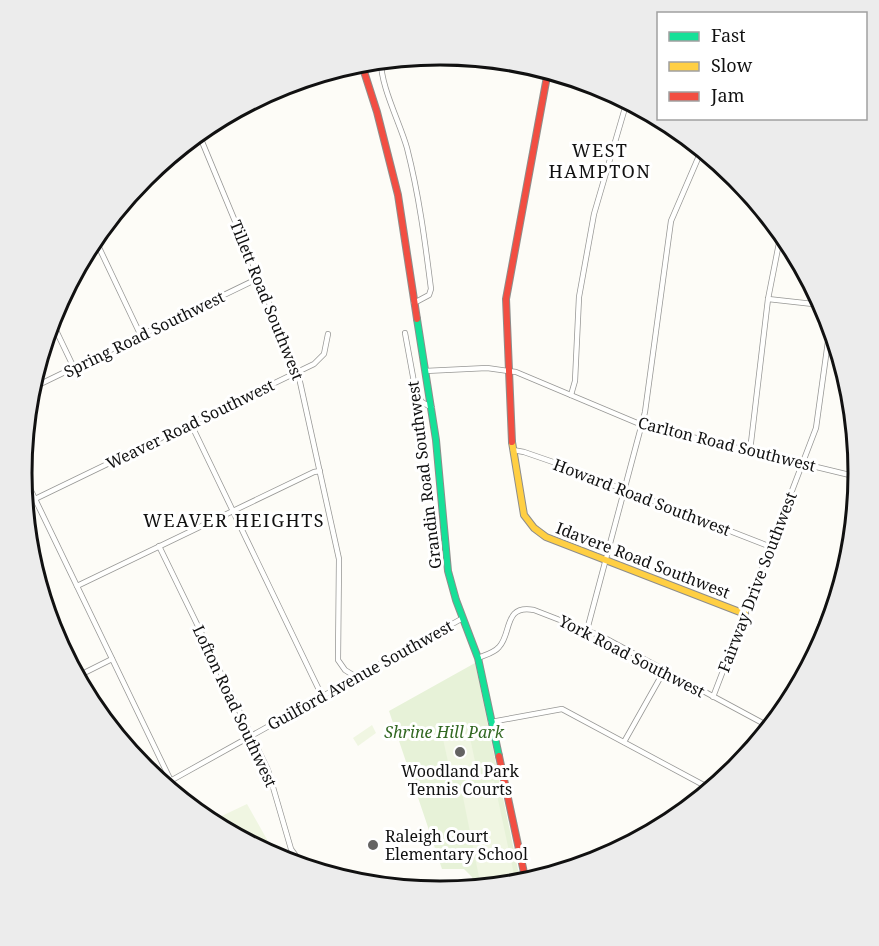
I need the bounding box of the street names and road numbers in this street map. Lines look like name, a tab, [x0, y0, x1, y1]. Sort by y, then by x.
street label: Tillett Road Southwest	[225, 217, 309, 384]
street label: Spring Road Southwest	[60, 285, 228, 382]
street label: Weaver Road Southwest	[102, 373, 278, 474]
street label: Grandin Road Southwest	[402, 379, 446, 570]
street label: Carlton Road Southwest	[636, 411, 819, 477]
street label: Howard Road Southwest	[550, 453, 734, 541]
street label: Fairway Drive Southwest	[712, 488, 802, 675]
street label: Idavere Road Southwest	[553, 517, 733, 603]
street label: York Road Southwest	[554, 609, 709, 703]
street label: Guilford Avenue Southwest	[263, 615, 457, 735]
street label: Lofton Road Southwest	[188, 621, 282, 791]

